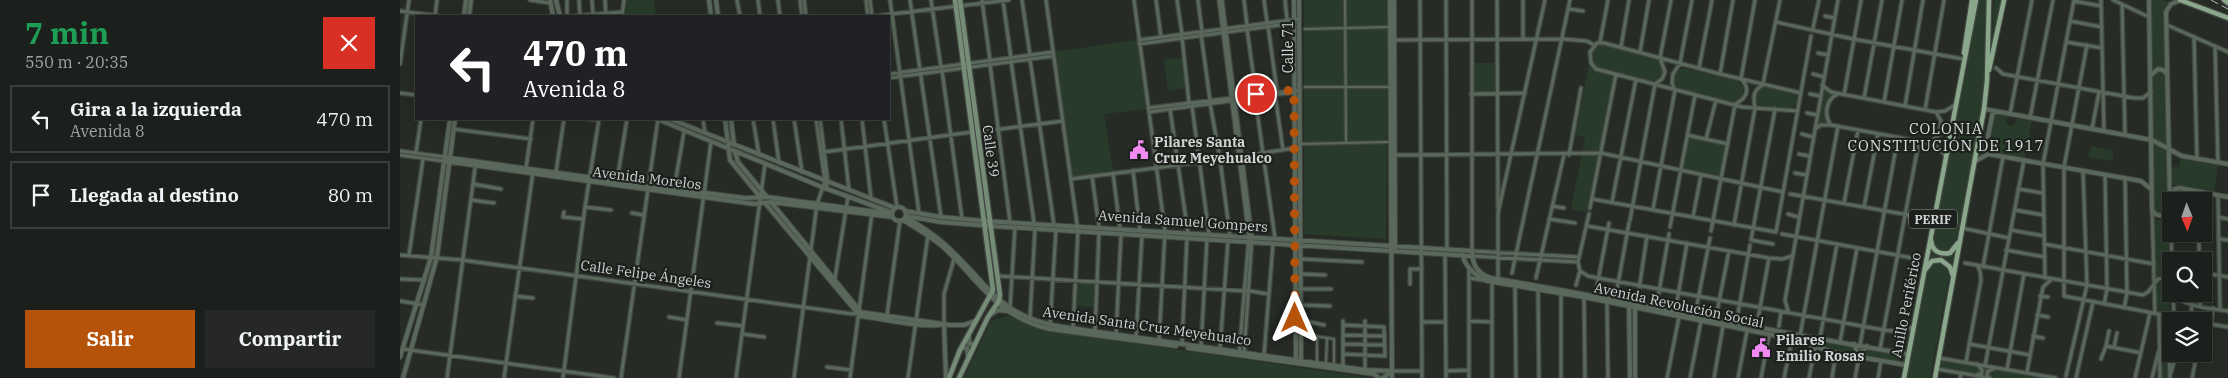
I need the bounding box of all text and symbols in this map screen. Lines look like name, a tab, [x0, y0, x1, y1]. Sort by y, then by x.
text: 7 min	[25, 13, 109, 52]
button: close	[323, 17, 375, 69]
street label: Calle 71	[1279, 21, 1297, 73]
text: 470 m	[523, 30, 628, 76]
icon: left	[440, 35, 505, 100]
text: 550 m · 20:35	[25, 52, 128, 72]
pin	[1235, 73, 1277, 115]
text: Avenida 8	[523, 74, 626, 103]
icon: arrive	[1242, 80, 1270, 108]
text: Gira a la izquierda	[70, 97, 242, 121]
icon: left	[27, 105, 55, 133]
text: 470 m	[316, 107, 373, 131]
district label: COLONIA CONSTITUCIÓN DE 1917	[1848, 119, 2044, 155]
text: Avenida 8	[70, 121, 145, 141]
street label: Calle 39	[978, 124, 1004, 178]
place label: Pilares Santa Cruz Meyehualco	[1154, 133, 1272, 167]
public building icon: Pilares Santa Cruz Meyehualco	[1128, 139, 1150, 161]
street label: Avenida Morelos	[592, 162, 703, 194]
icon: arrive	[27, 181, 55, 209]
text: Llegada al destino	[70, 183, 239, 207]
text: 80 m	[328, 183, 373, 207]
north arrow	[2162, 192, 2212, 242]
map controls	[2162, 192, 2212, 362]
street label: Avenida Samuel Gompers	[1097, 206, 1269, 236]
road number: PERIF	[1909, 210, 1957, 228]
street label: Anillo Periférico	[1887, 251, 1925, 359]
button: search	[2162, 252, 2212, 302]
street label: Calle Felipe Ángeles	[580, 255, 713, 292]
street label: Avenida Revolución Social	[1592, 278, 1766, 332]
position arrow	[1268, 291, 1320, 343]
street label: Avenida Santa Cruz Meyehualco	[1041, 302, 1253, 350]
button: Salir	[25, 310, 195, 368]
button: Compartir	[205, 310, 375, 368]
button: layers	[2162, 312, 2212, 362]
place label: Pilares Emilio Rosas	[1776, 331, 1864, 365]
public building icon: Pilares Emilio Rosas	[1750, 337, 1772, 359]

